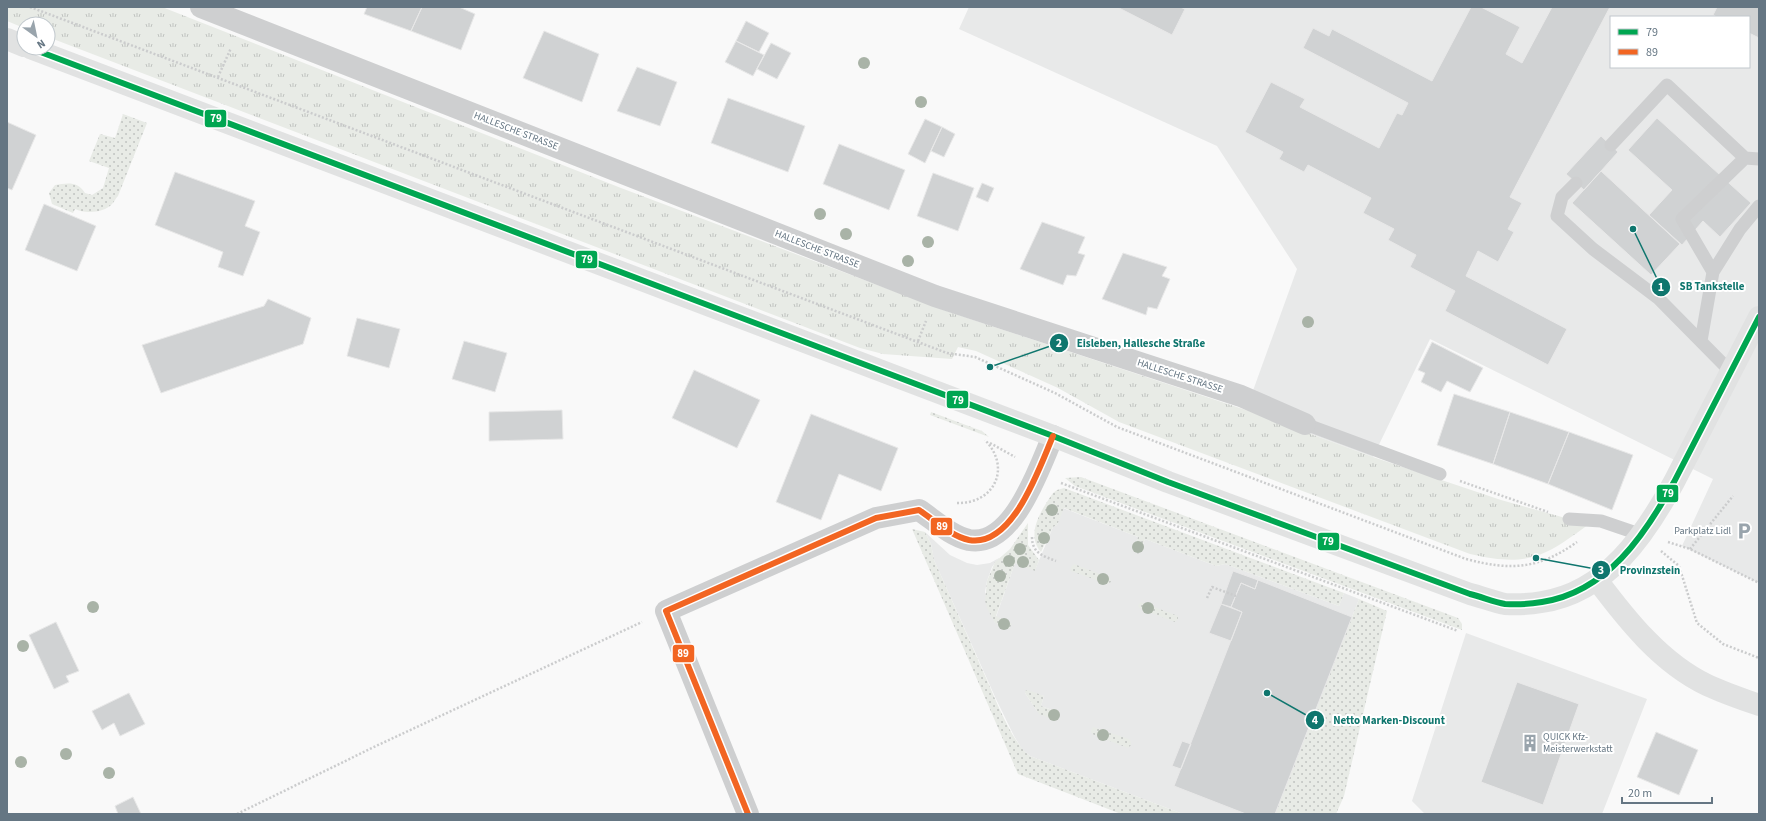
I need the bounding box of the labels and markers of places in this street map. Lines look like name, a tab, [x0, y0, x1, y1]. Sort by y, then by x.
callout: SB Tankstelle	[1651, 275, 1752, 298]
callout: Eisleben, Hallesche Straße	[1049, 331, 1213, 354]
parking icon: Parkplatz Lidl	[1734, 521, 1754, 541]
place label: Parkplatz Lidl	[1674, 524, 1731, 538]
callout: Provinzstein	[1591, 559, 1688, 582]
callout: Netto Marken-Discount	[1305, 709, 1452, 732]
place label: QUICK Kfz- Meisterwerkstatt	[1543, 730, 1613, 756]
building icon: QUICK Kfz- Meisterwerkstatt	[1520, 733, 1540, 753]

